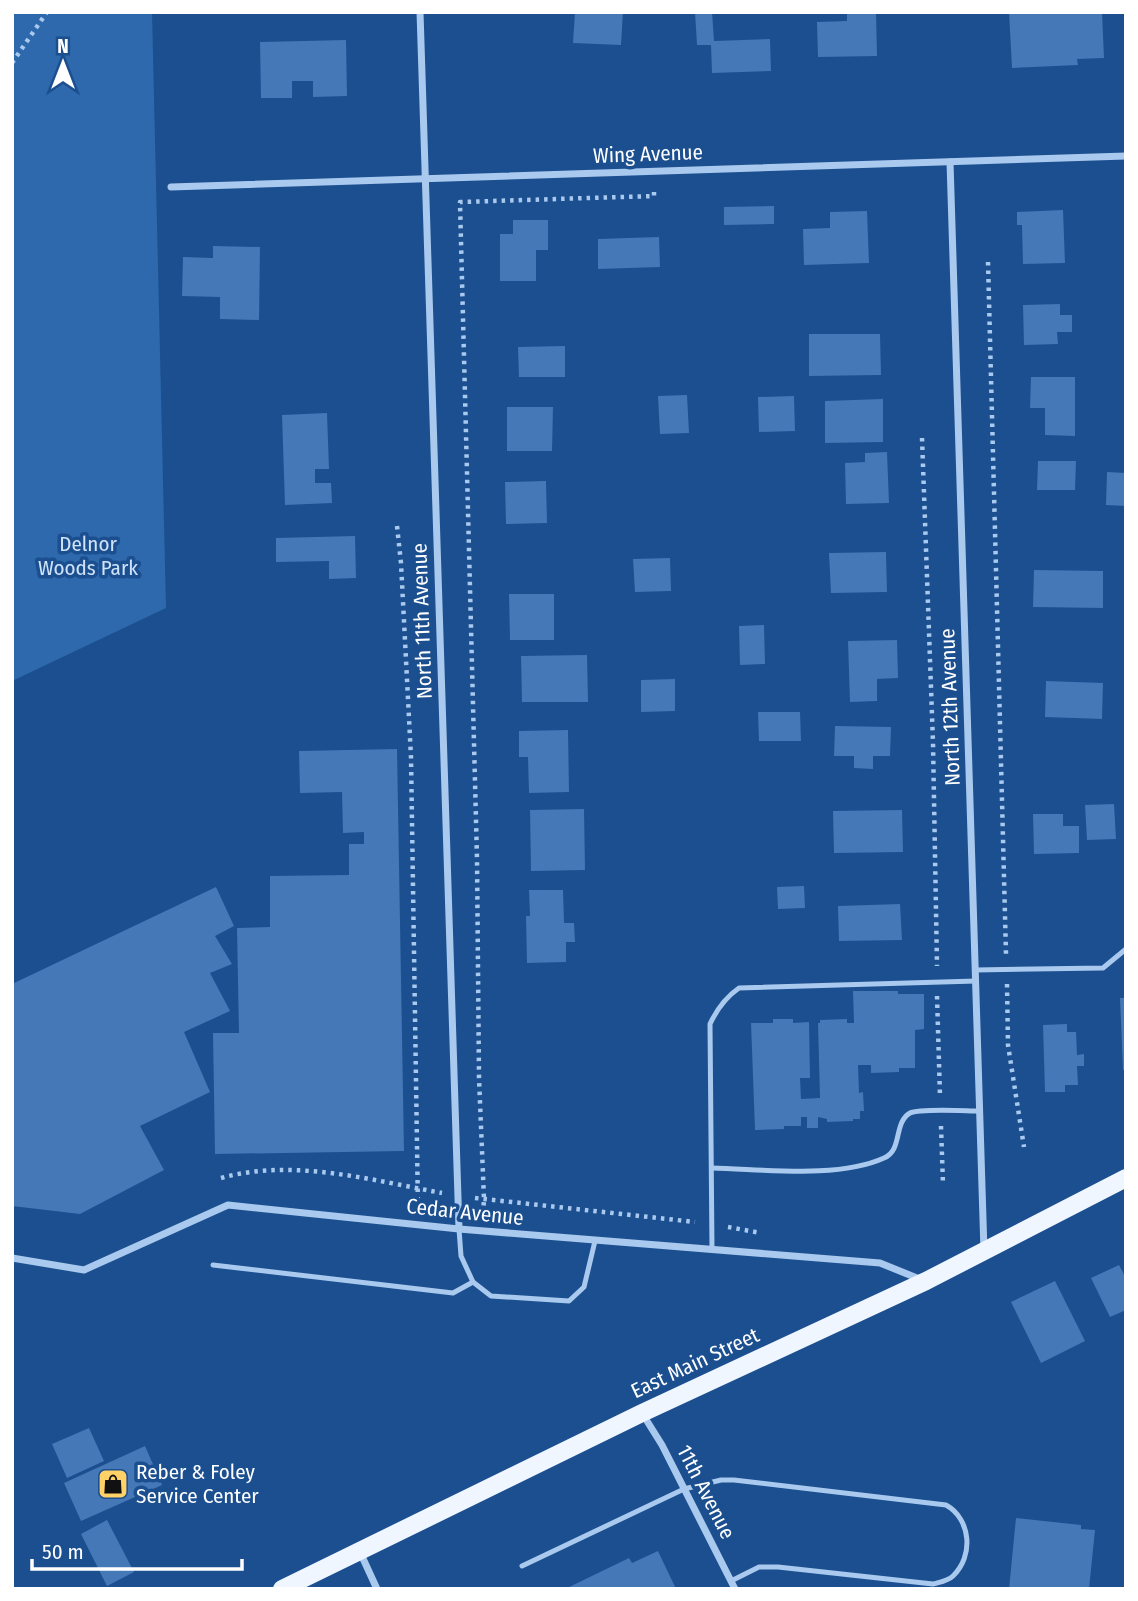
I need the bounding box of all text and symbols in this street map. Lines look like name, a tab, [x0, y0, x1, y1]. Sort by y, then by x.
north arrow	[28, 28, 98, 98]
text: N	[57, 35, 69, 58]
street label: Wing Avenue	[593, 139, 703, 169]
park label: Delnor Woods Park	[38, 531, 138, 581]
street label: North 11th Avenue	[406, 543, 438, 699]
street label: North 12th Avenue	[934, 628, 966, 786]
street label: Cedar Avenue	[405, 1193, 525, 1231]
street label: East Main Street	[627, 1322, 763, 1404]
street label: 11th Avenue	[671, 1441, 741, 1543]
place label: Reber & Foley Service Center	[136, 1459, 259, 1509]
shop icon: Reber & Foley Service Center	[96, 1467, 130, 1501]
scale bar	[32, 1528, 242, 1572]
text: 50 m	[42, 1539, 84, 1565]

